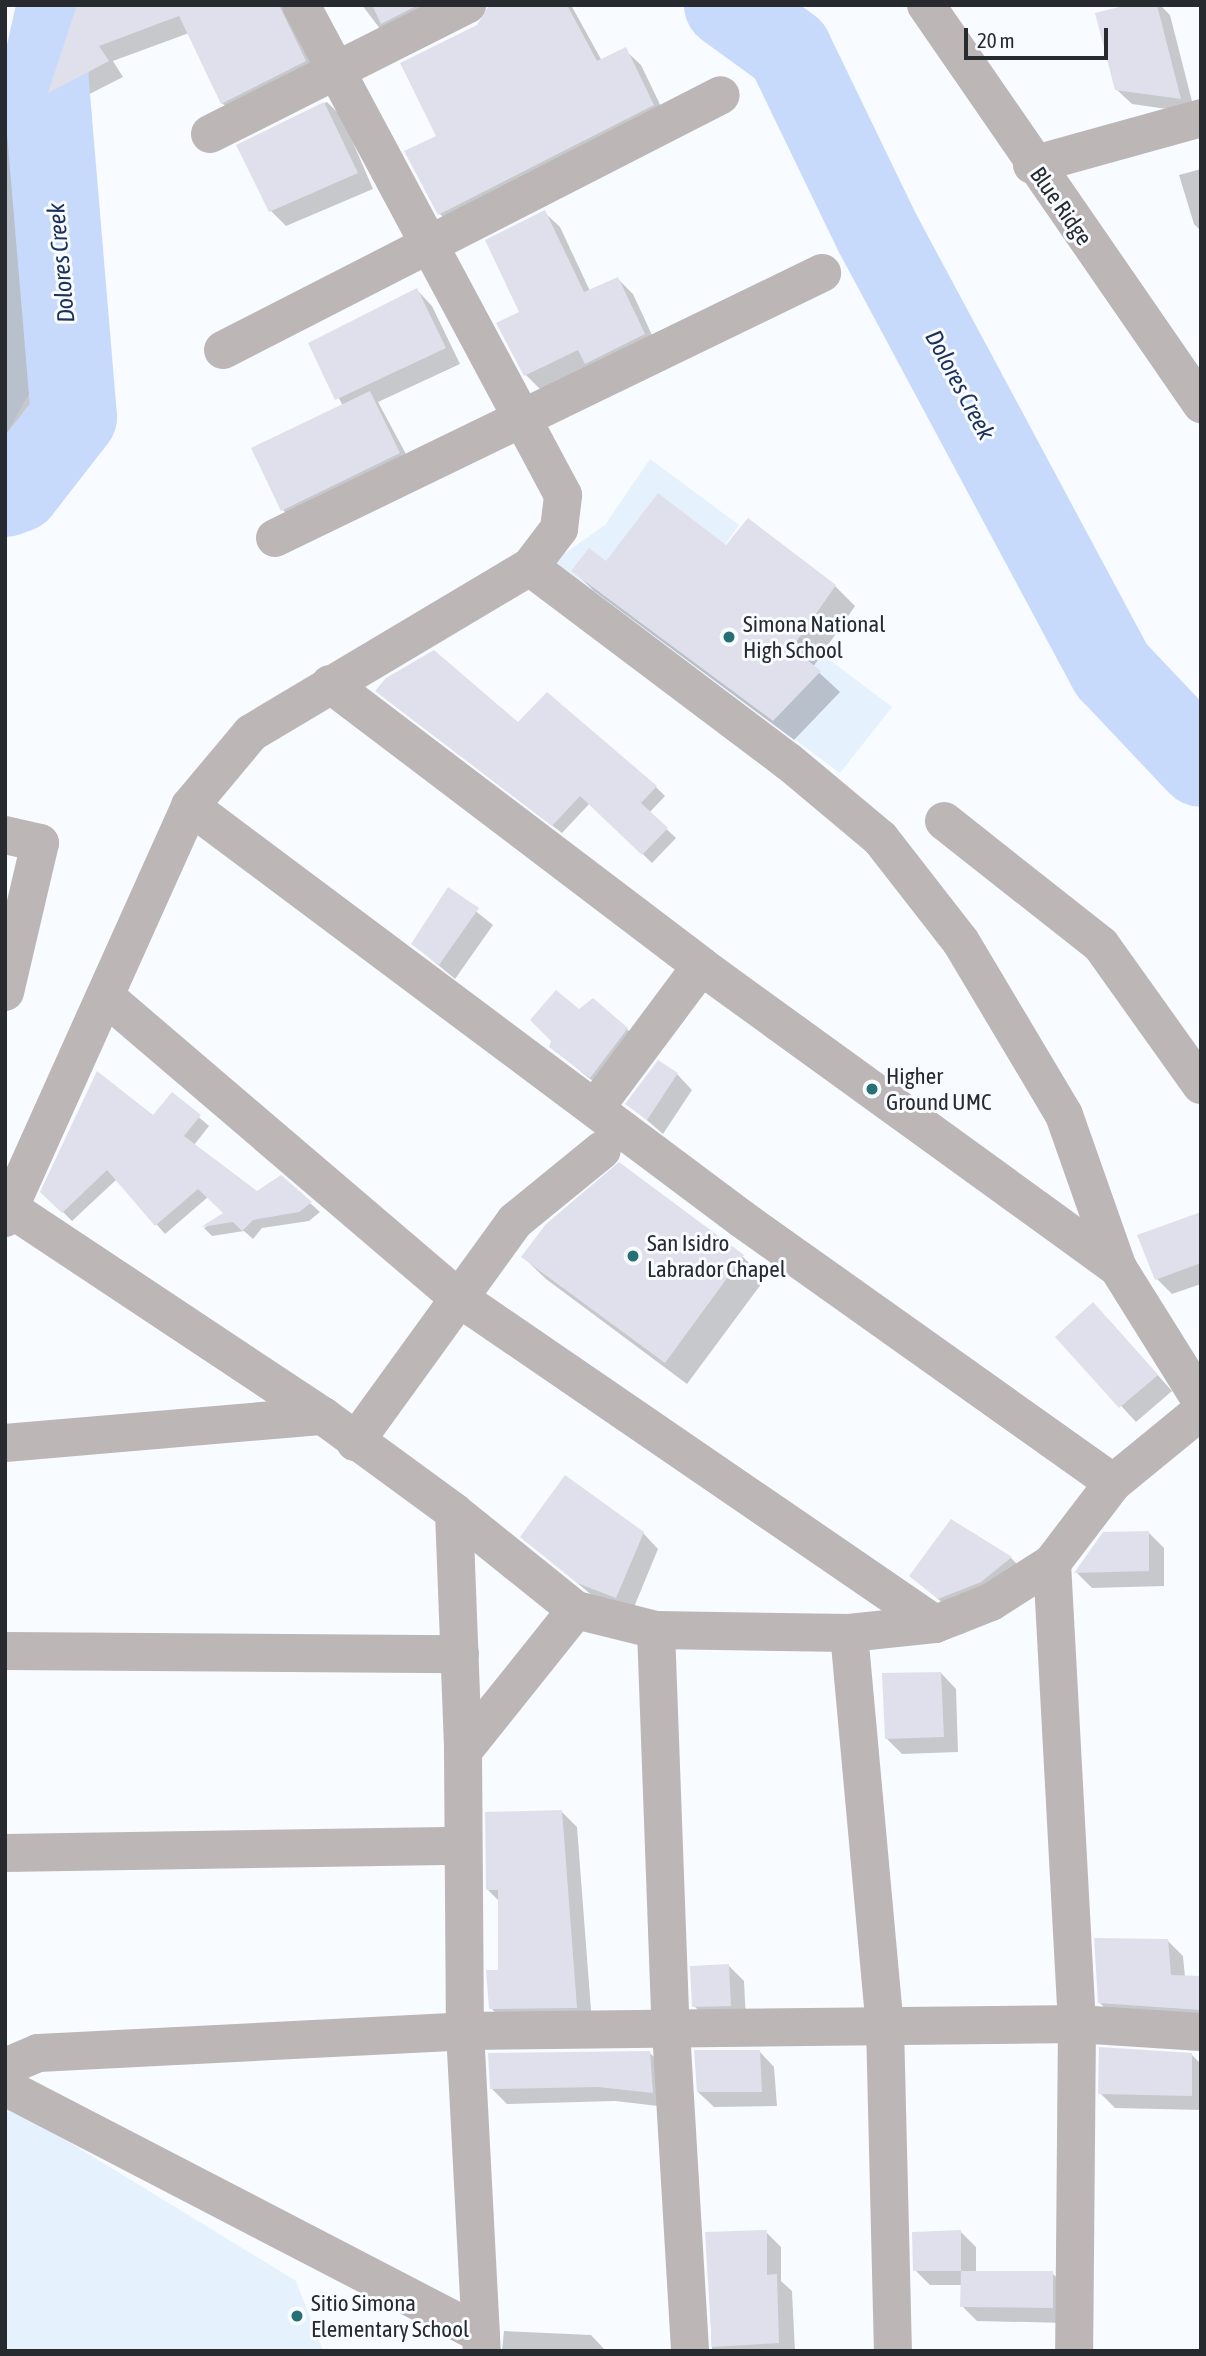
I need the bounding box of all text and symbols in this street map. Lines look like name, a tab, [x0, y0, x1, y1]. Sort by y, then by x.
scale bar	[968, 14, 1112, 58]
text: 20 m	[977, 28, 1015, 52]
street label: Blue Ridge	[1024, 162, 1098, 250]
water label: Dolores Creek	[41, 202, 81, 324]
water label: Dolores Creek	[919, 325, 1001, 445]
place label: Simona National High School	[743, 610, 885, 664]
marker: Simona National High School	[721, 629, 737, 645]
place label: Higher Ground UMC	[886, 1062, 991, 1116]
marker: Higher Ground UMC	[864, 1081, 880, 1097]
place label: San Isidro Labrador Chapel	[647, 1229, 786, 1283]
marker: San Isidro Labrador Chapel	[625, 1248, 641, 1264]
place label: Sitio Simona Elementary School	[311, 2289, 469, 2343]
marker: Sitio Simona Elementary School	[289, 2308, 305, 2324]

